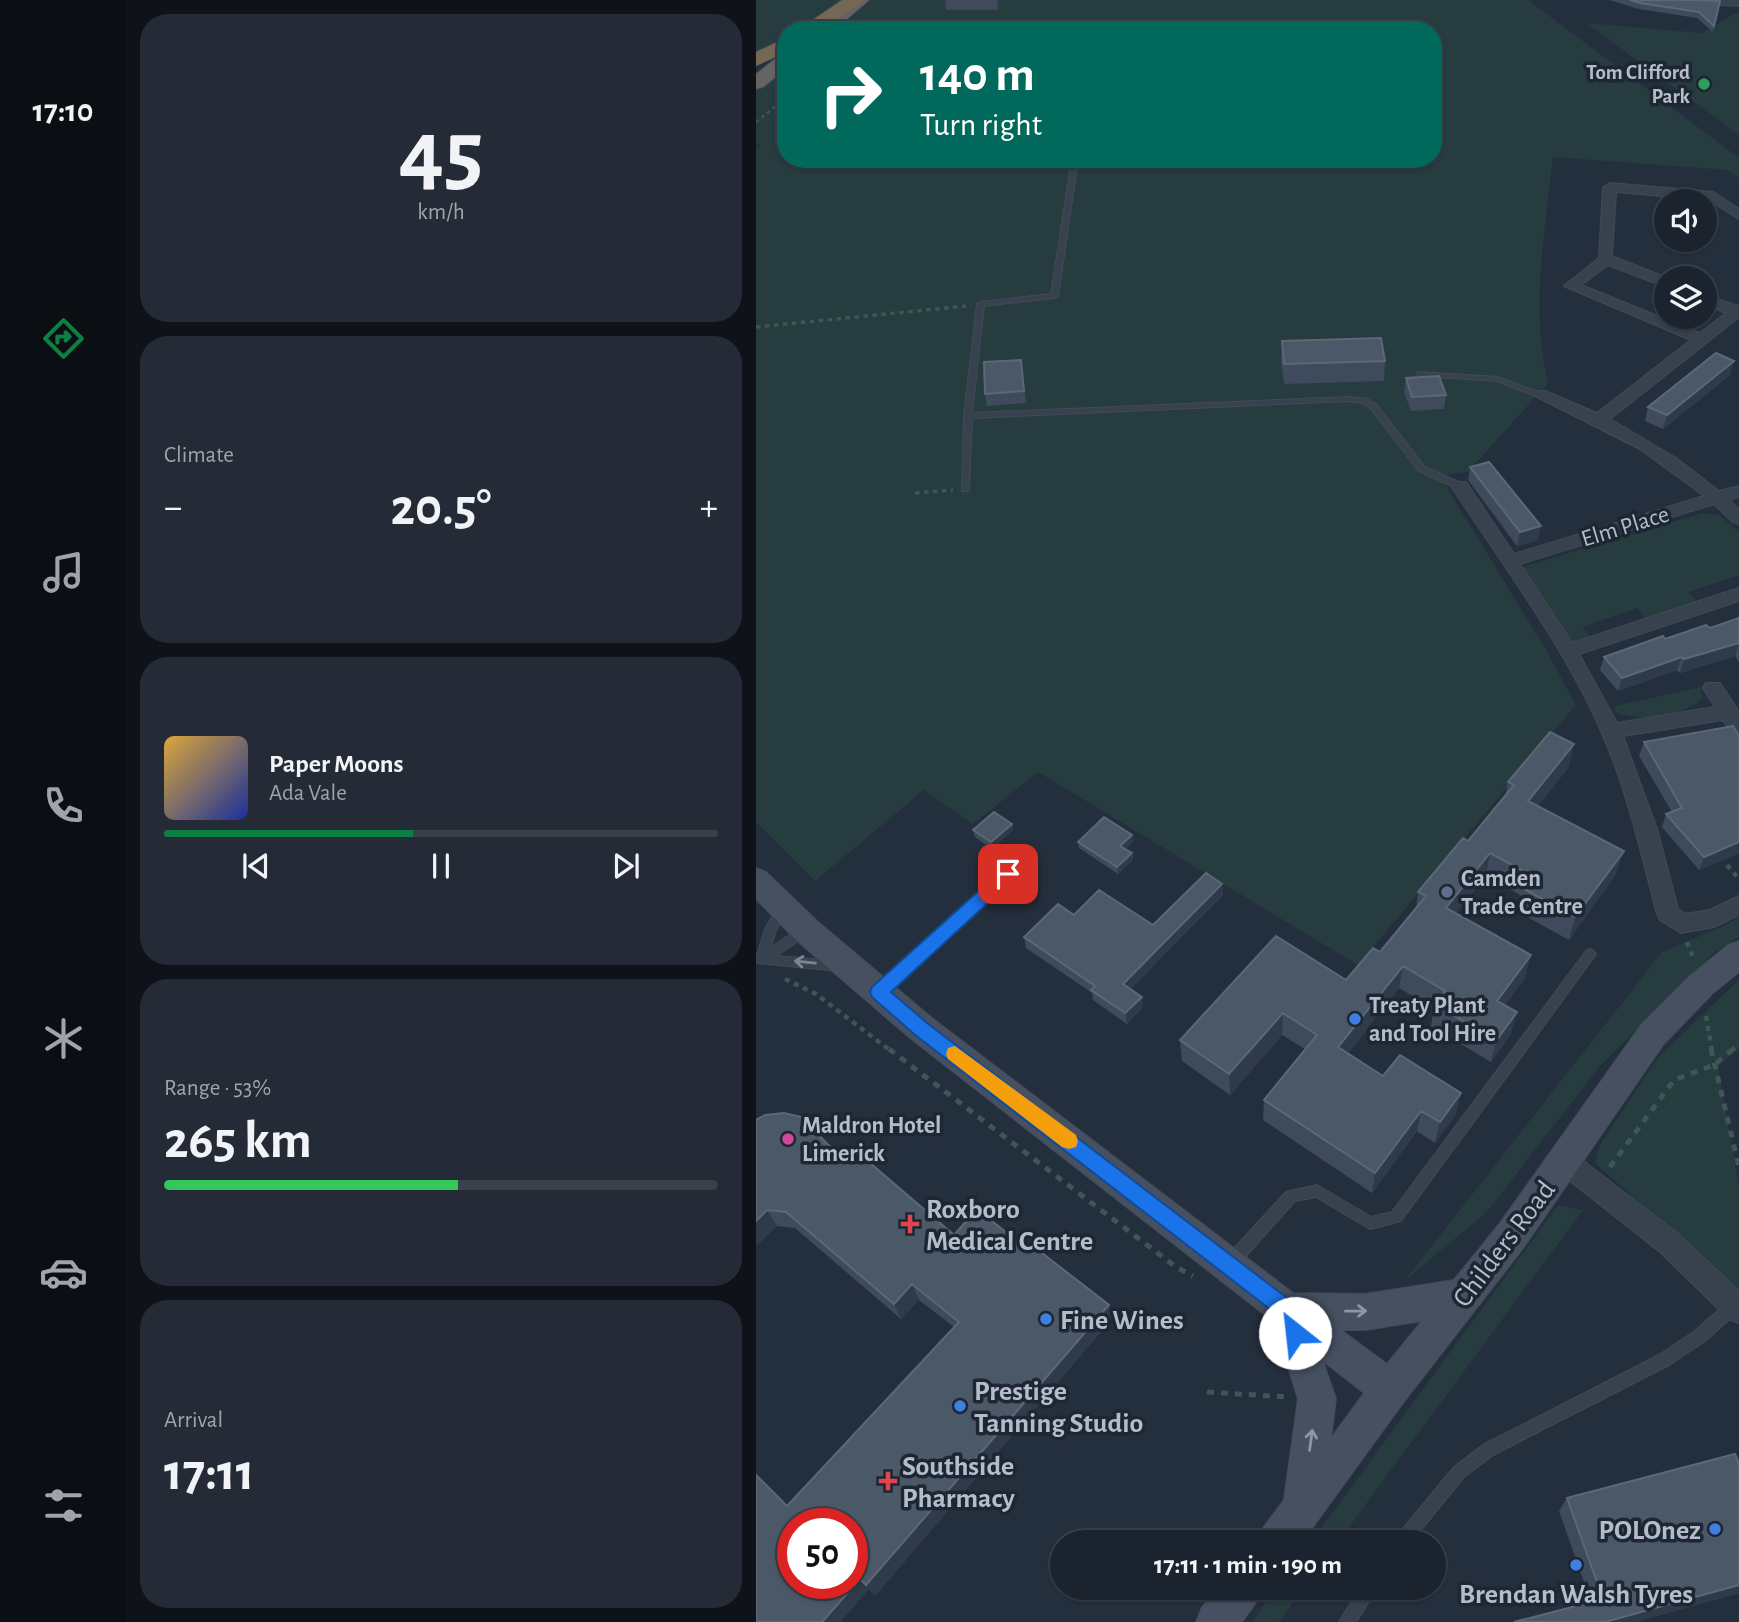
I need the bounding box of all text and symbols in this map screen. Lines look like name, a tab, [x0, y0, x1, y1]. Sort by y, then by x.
icon: right	[805, 49, 896, 140]
text: 140 m	[920, 51, 1035, 100]
place label: Tom Clifford Park	[1586, 62, 1691, 107]
marker: Tom Clifford Park	[1696, 76, 1712, 92]
text: 17:10	[33, 95, 93, 127]
text: 45	[398, 108, 484, 199]
text: Turn right	[920, 109, 1042, 141]
map controls	[1654, 189, 1717, 329]
button: sound	[1654, 189, 1717, 252]
text: km/h	[417, 201, 465, 224]
button: layers	[1654, 266, 1717, 329]
icon: directions	[39, 314, 88, 363]
text: Climate	[164, 444, 234, 467]
text: 20.5°	[390, 482, 492, 534]
text: −	[164, 489, 182, 527]
text: +	[700, 489, 718, 527]
street label: Elm Place	[1579, 502, 1672, 552]
icon: music	[39, 548, 88, 597]
text: Paper Moons	[269, 751, 404, 777]
icon: phone	[39, 781, 88, 830]
text: Ada Vale	[269, 782, 347, 805]
pin	[978, 844, 1038, 904]
icon: previous	[237, 847, 275, 885]
icon: pause	[422, 847, 460, 885]
icon: next	[607, 847, 645, 885]
icon: arrive	[989, 855, 1027, 893]
place label: Camden Trade Centre	[1461, 867, 1583, 919]
marker: Camden Trade Centre	[1439, 884, 1455, 900]
one-way arrow	[794, 956, 817, 969]
place label: Treaty Plant and Tool Hire	[1369, 994, 1496, 1046]
marker: Treaty Plant and Tool Hire	[1347, 1011, 1363, 1027]
icon: climate	[39, 1014, 88, 1063]
text: Range · 53%	[164, 1077, 271, 1100]
place label: Maldron Hotel Limerick	[802, 1114, 941, 1166]
text: 265 km	[164, 1115, 312, 1167]
marker: Maldron Hotel Limerick	[780, 1131, 796, 1147]
street label: Childers Road	[1448, 1176, 1561, 1313]
place label: Roxboro Medical Centre	[926, 1196, 1093, 1256]
marker: Roxboro Medical Centre	[900, 1214, 920, 1234]
icon: car	[39, 1248, 88, 1297]
position arrow	[1258, 1296, 1332, 1370]
one-way arrow	[1345, 1304, 1368, 1318]
place label: Fine Wines	[1060, 1307, 1184, 1335]
marker: Fine Wines	[1038, 1311, 1054, 1327]
place label: Prestige Tanning Studio	[974, 1378, 1143, 1438]
marker: Prestige Tanning Studio	[952, 1398, 968, 1414]
text: Arrival	[164, 1409, 223, 1432]
one-way arrow	[1305, 1429, 1318, 1452]
text: 17:11	[164, 1447, 255, 1499]
place label: Southside Pharmacy	[902, 1453, 1015, 1513]
marker: Southside Pharmacy	[880, 1473, 896, 1489]
icon: filters	[39, 1481, 88, 1530]
speed limit sign: 50	[777, 1508, 868, 1599]
place label: POLOnez	[1599, 1517, 1701, 1545]
marker: POLOnez	[1707, 1521, 1723, 1537]
text: 17:11 · 1 min · 190 m	[1154, 1552, 1342, 1578]
marker: Brendan Walsh Tyres	[1568, 1557, 1584, 1573]
place label: Brendan Walsh Tyres	[1459, 1581, 1693, 1609]

